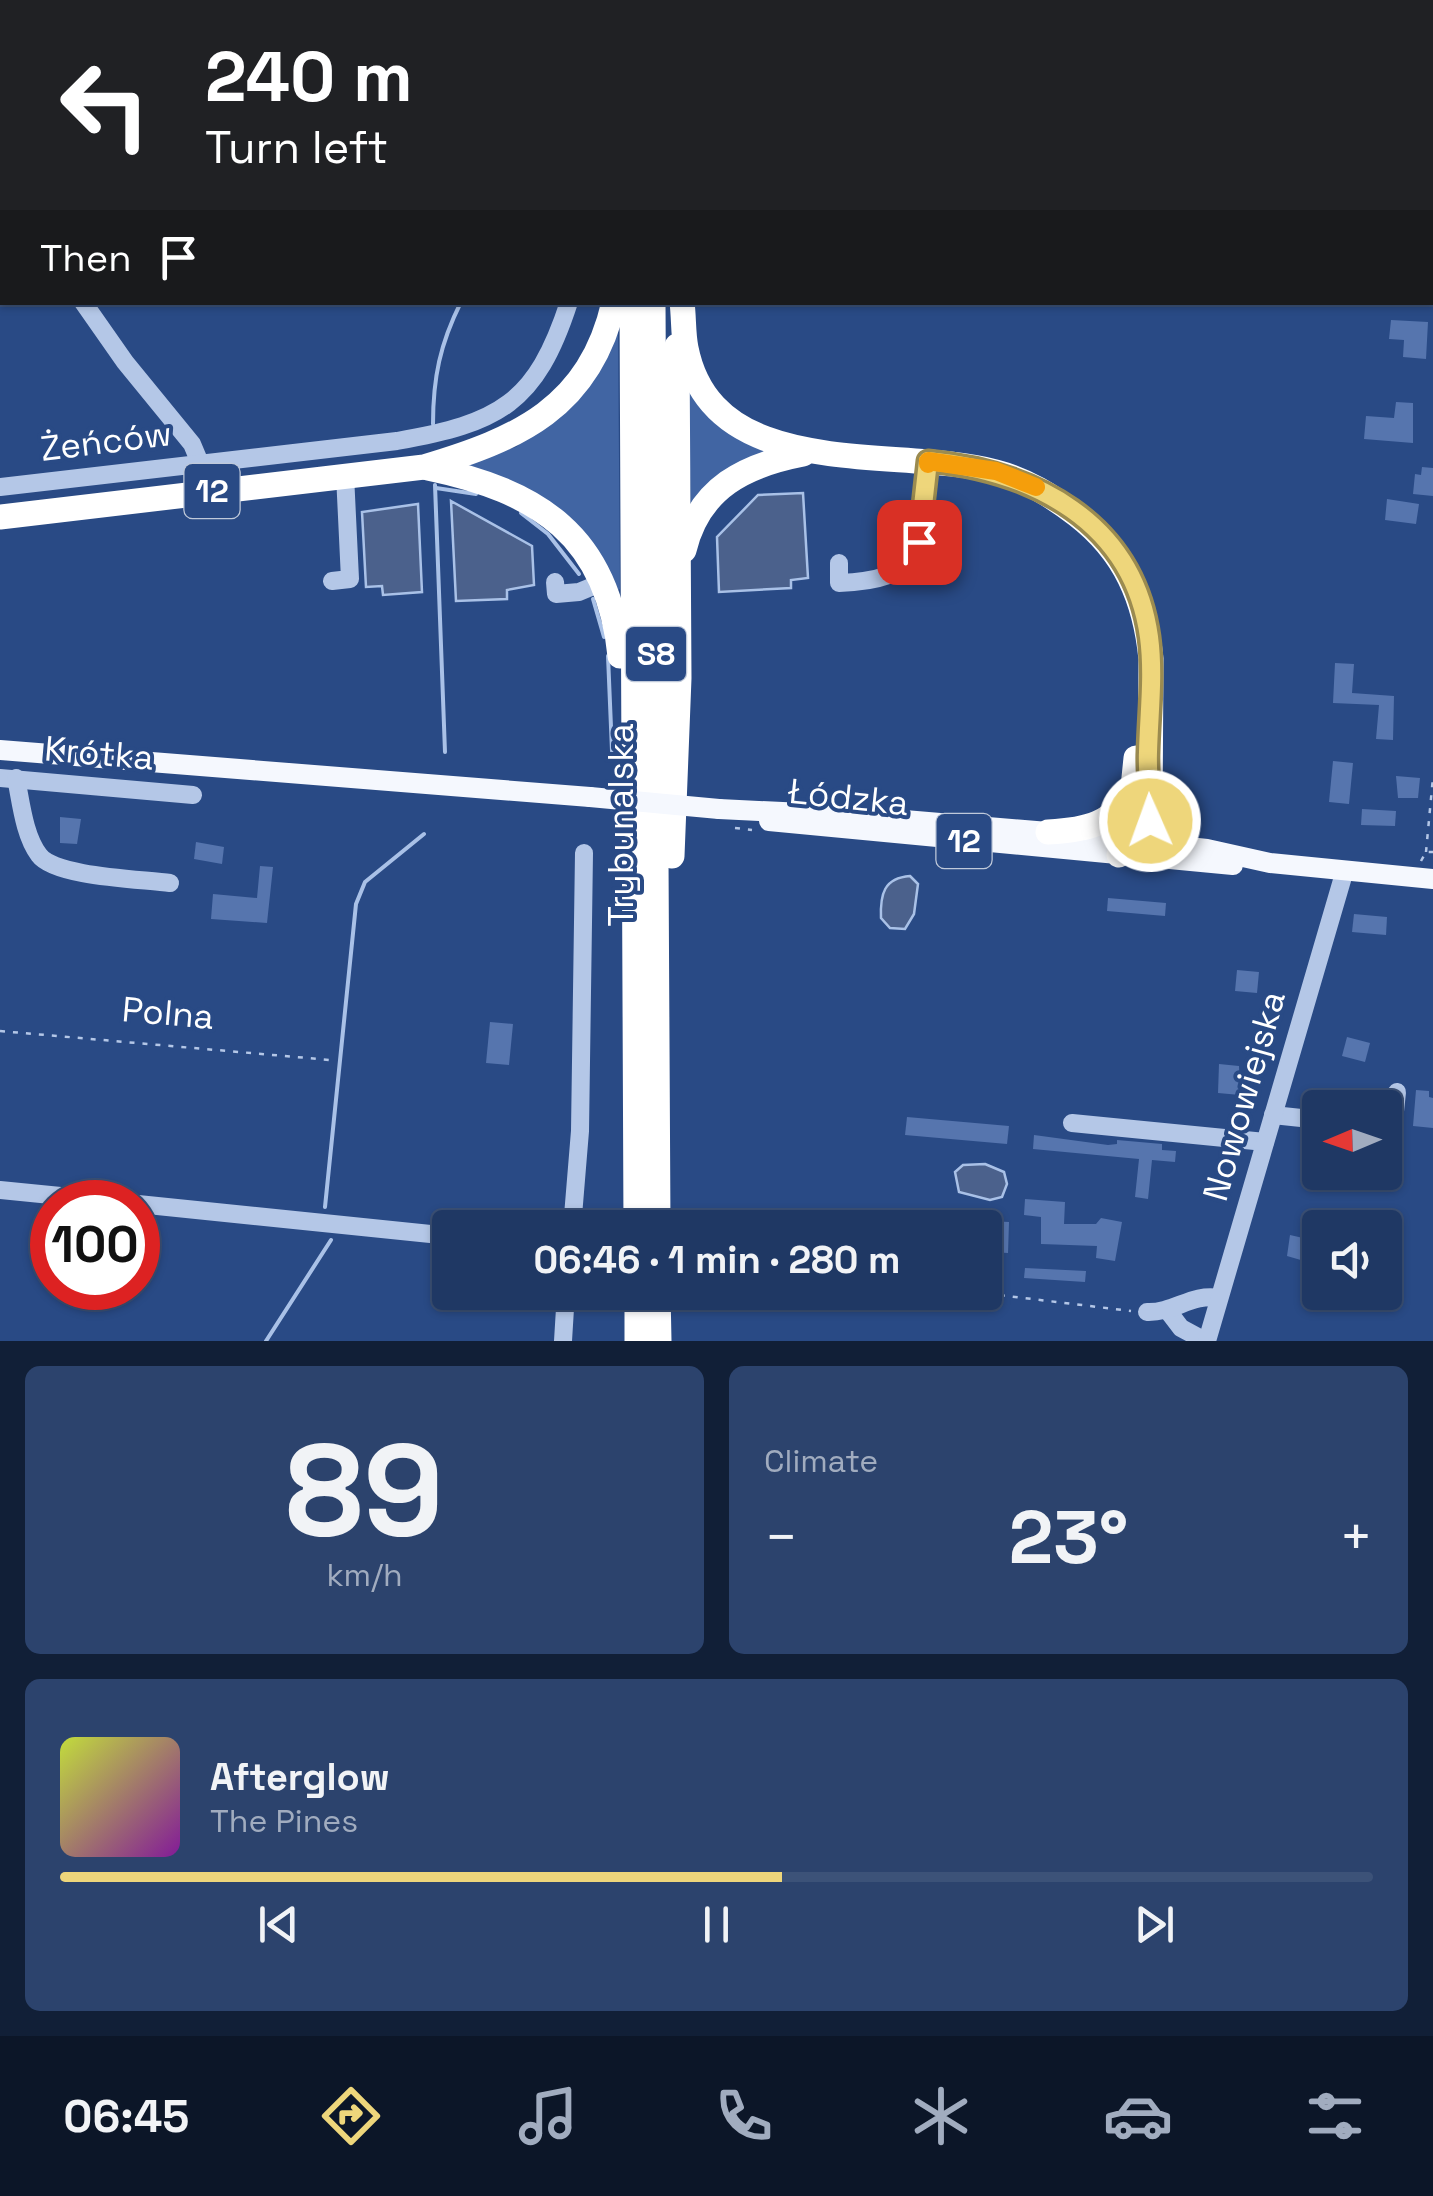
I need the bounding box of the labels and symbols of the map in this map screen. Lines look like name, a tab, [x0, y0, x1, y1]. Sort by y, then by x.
street label: Żeńców	[38, 411, 174, 471]
road number: 12	[184, 464, 240, 518]
pin	[877, 500, 962, 585]
road number: S8	[626, 627, 686, 681]
street label: Trybunalska	[599, 723, 643, 927]
street label: Krótka	[43, 726, 155, 780]
street label: Łódzka	[785, 769, 911, 825]
position arrow	[1098, 769, 1202, 873]
road number: 12	[936, 814, 992, 868]
street label: Nowowiejska	[1193, 986, 1295, 1206]
street label: Polna	[120, 987, 216, 1039]
north arrow	[1302, 1090, 1402, 1190]
speed limit sign: 100	[30, 1180, 160, 1310]

